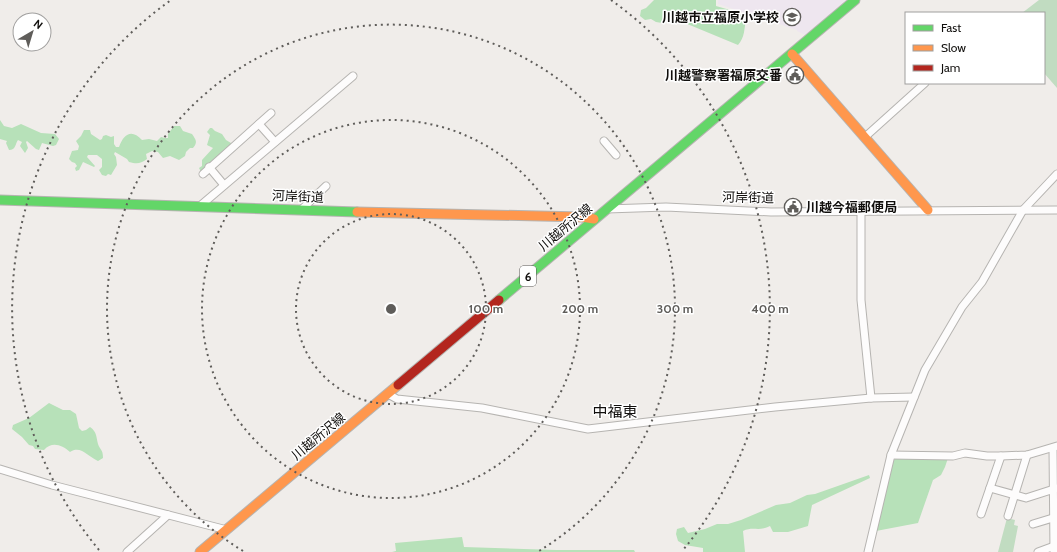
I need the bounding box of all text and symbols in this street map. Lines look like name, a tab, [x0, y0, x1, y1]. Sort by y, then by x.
school or university icon: 川越市立福原小学校	[782, 7, 802, 27]
place label: 川越市立福原小学校	[662, 9, 779, 25]
north arrow	[12, 12, 52, 52]
legend	[905, 12, 1045, 84]
text: N	[31, 16, 46, 32]
text: Fast	[941, 20, 961, 35]
text: Slow	[941, 40, 966, 55]
text: Jam	[940, 60, 960, 75]
public building icon: 川越警察署福原交番	[785, 65, 805, 85]
place label: 川越警察署福原交番	[665, 67, 782, 83]
street label: 河岸街道	[272, 187, 324, 205]
street label: 河岸街道	[722, 189, 774, 205]
public building icon: 川越今福郵便局	[783, 197, 803, 217]
place label: 川越今福郵便局	[806, 199, 897, 215]
street label: 川越所沢線	[535, 200, 595, 254]
road number: 6	[520, 266, 536, 286]
text: 100 m	[469, 301, 503, 316]
text: 200 m	[562, 301, 598, 316]
text: 300 m	[657, 301, 693, 316]
text: 400 m	[751, 301, 789, 316]
centre of rings	[384, 302, 398, 316]
district label: 中福東	[592, 403, 638, 421]
street label: 川越所沢線	[288, 409, 348, 463]

